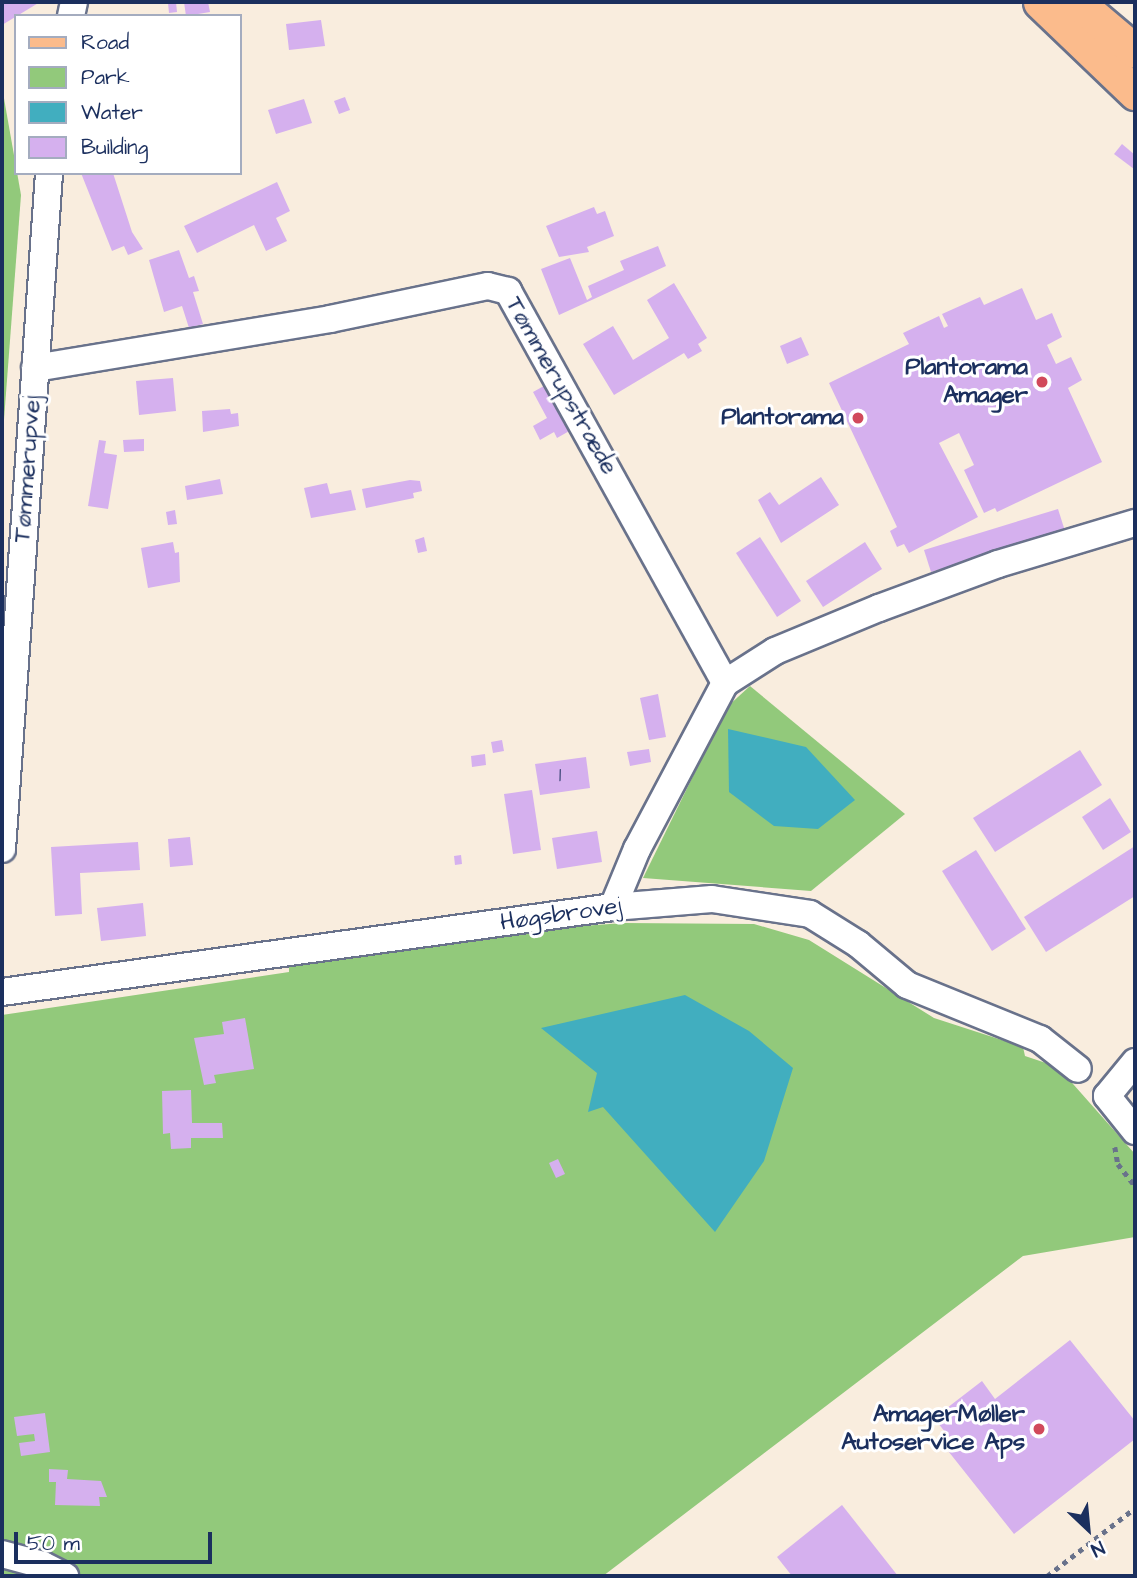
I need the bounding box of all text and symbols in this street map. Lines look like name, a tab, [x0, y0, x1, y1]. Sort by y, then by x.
legend	[14, 14, 242, 175]
text: Road	[81, 28, 129, 57]
text: Park	[81, 63, 130, 92]
text: Water	[81, 98, 143, 127]
text: Building	[81, 133, 148, 162]
street label: Tømmerupstræde	[499, 292, 623, 480]
place label: Plantorama Amager	[905, 354, 1028, 410]
marker: Plantorama Amager	[1034, 374, 1050, 390]
street label: Tømmerupvej	[8, 395, 48, 543]
place label: Plantorama	[721, 404, 844, 432]
marker: Plantorama	[850, 410, 866, 426]
house number: 1	[559, 762, 561, 788]
street label: Høgsbrovej	[498, 892, 624, 938]
place label: AmagerMøller Autoservice Aps	[841, 1401, 1025, 1457]
marker: AmagerMøller Autoservice Aps	[1031, 1421, 1047, 1437]
north arrow	[1053, 1494, 1123, 1564]
scale bar	[18, 1518, 215, 1562]
text: 50 m	[27, 1529, 80, 1558]
text: N	[1086, 1534, 1109, 1563]

